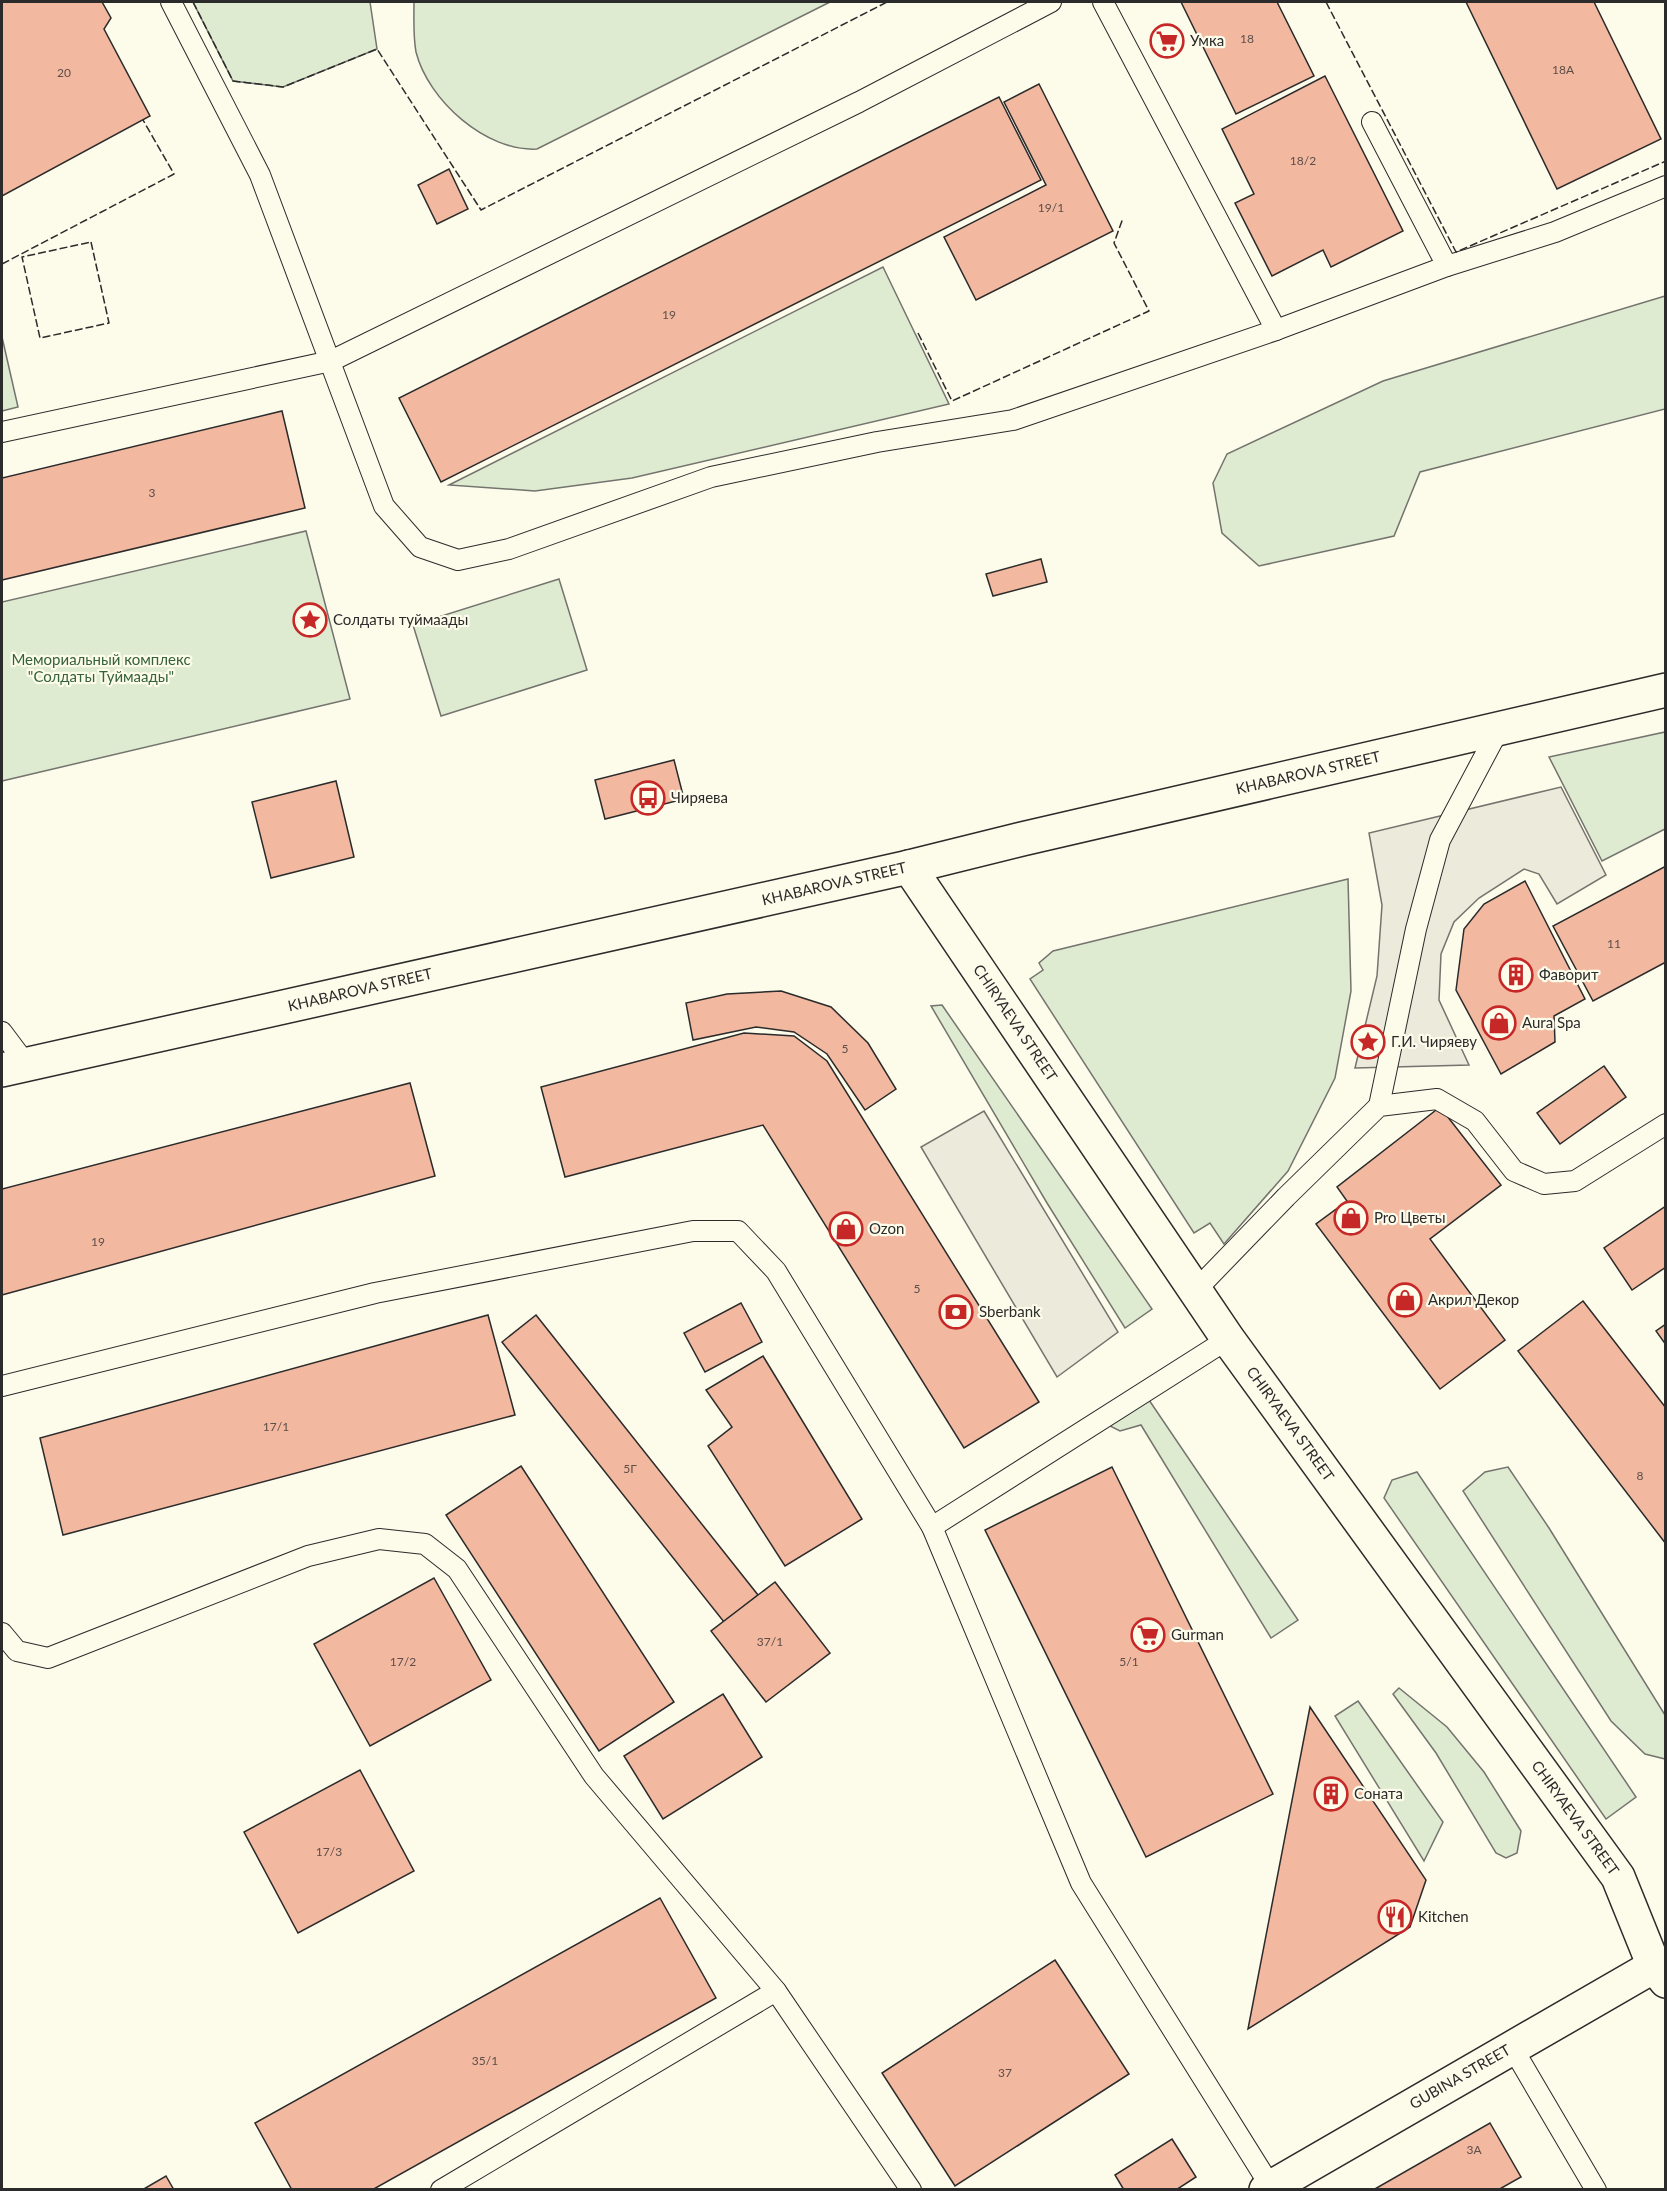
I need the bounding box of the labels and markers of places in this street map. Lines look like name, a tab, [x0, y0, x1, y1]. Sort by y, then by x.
supermarket icon: Умка	[1149, 23, 1185, 59]
place label: Умка	[1190, 31, 1224, 49]
place icon: Солдаты туймаады	[292, 602, 328, 638]
place label: Солдаты туймаады	[333, 610, 468, 628]
bus stop icon: Чиряева	[630, 780, 666, 816]
place label: Чиряева	[671, 788, 728, 806]
building icon: Фаворит	[1498, 957, 1534, 993]
place label: Фаворит	[1539, 965, 1599, 983]
shop icon: Aura Spa	[1481, 1005, 1517, 1041]
place label: Aura Spa	[1522, 1013, 1581, 1031]
place icon: Г.И. Чиряеву	[1350, 1024, 1386, 1060]
place label: Г.И. Чиряеву	[1391, 1032, 1477, 1050]
shop icon: Pro Цветы	[1333, 1200, 1369, 1236]
place label: Pro Цветы	[1374, 1208, 1446, 1226]
shop icon: Ozon	[828, 1211, 864, 1247]
place label: Ozon	[869, 1219, 904, 1237]
shop icon: Акрил Декор	[1387, 1282, 1423, 1318]
place label: Акрил Декор	[1428, 1290, 1519, 1308]
bank icon: Sberbank	[938, 1294, 974, 1330]
place label: Sberbank	[979, 1302, 1041, 1320]
supermarket icon: Gurman	[1130, 1617, 1166, 1653]
place label: Gurman	[1171, 1625, 1224, 1643]
building icon: Соната	[1313, 1776, 1349, 1812]
place label: Соната	[1354, 1784, 1403, 1802]
restaurant icon: Kitchen	[1377, 1899, 1413, 1935]
place label: Kitchen	[1418, 1907, 1469, 1925]

